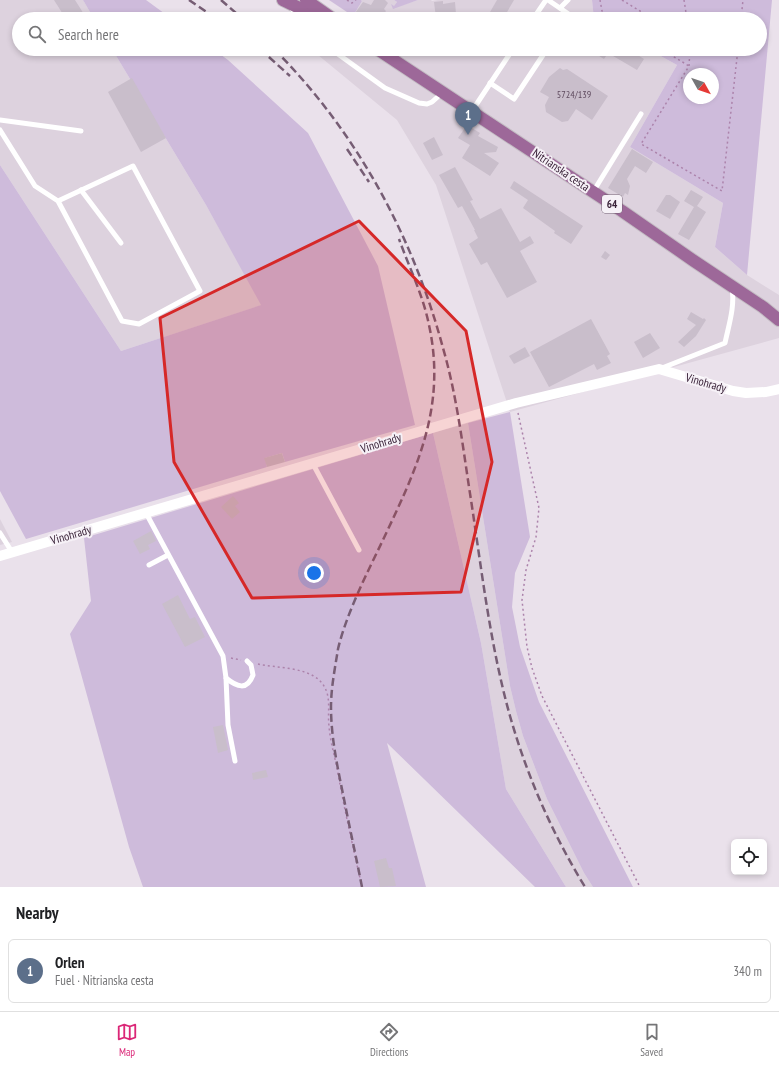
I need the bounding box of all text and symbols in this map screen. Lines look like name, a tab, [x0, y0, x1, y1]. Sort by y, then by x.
search box	[12, 12, 767, 56]
icon: search	[26, 23, 48, 45]
text: Search here	[58, 25, 119, 44]
north arrow	[683, 68, 719, 104]
house number: 5724/139	[557, 88, 591, 101]
pin: 1	[455, 102, 481, 135]
street label: Nitrianska cesta	[530, 145, 593, 194]
road number: 64	[602, 195, 622, 213]
street label: Vinohrady	[683, 369, 729, 396]
street label: Vinohrady	[358, 429, 403, 456]
street label: Vinohrady	[48, 521, 93, 548]
your location	[304, 563, 324, 583]
map controls	[731, 839, 767, 875]
button: locate	[731, 839, 767, 875]
text: Nearby	[16, 902, 59, 924]
text: Orlen	[55, 953, 85, 972]
text: 1	[27, 963, 33, 980]
text: 340 m	[733, 963, 762, 980]
text: Fuel · Nitrianska cesta	[55, 972, 154, 989]
tab: Map	[116, 1021, 138, 1059]
tab: Directions	[370, 1021, 408, 1059]
tab: Saved	[640, 1021, 663, 1059]

